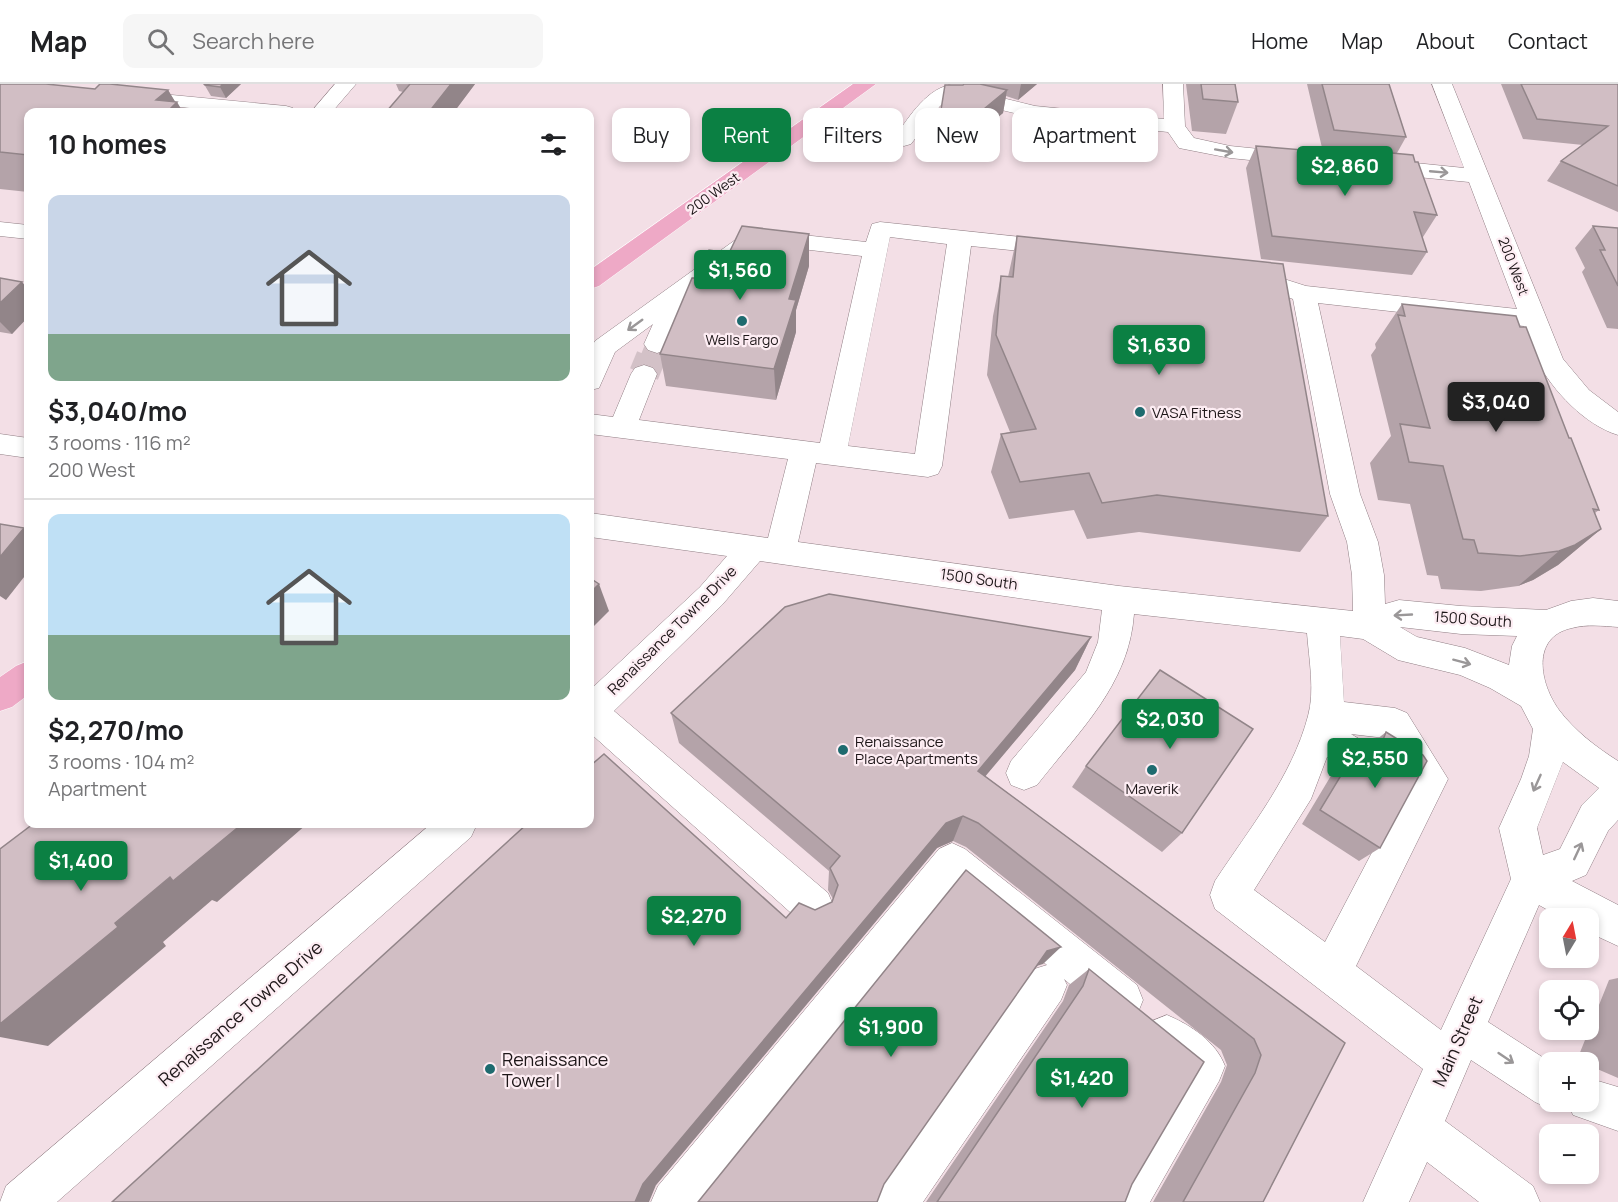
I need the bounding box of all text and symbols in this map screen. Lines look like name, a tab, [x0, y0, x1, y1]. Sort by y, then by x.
search box	[123, 14, 543, 68]
text: Map	[30, 22, 87, 60]
icon: search	[144, 25, 177, 58]
text: Search here	[192, 26, 315, 56]
text: Home	[1251, 27, 1308, 55]
text: Map	[1341, 27, 1383, 55]
text: About	[1416, 27, 1475, 55]
text: Contact	[1508, 27, 1588, 55]
chip: Buy	[612, 108, 690, 162]
chip: Rent	[702, 108, 791, 162]
chip: Filters	[803, 108, 903, 162]
chip: New	[915, 108, 1000, 162]
chip: Apartment	[1012, 108, 1158, 162]
text: 10 homes	[48, 126, 167, 162]
icon: filters	[537, 128, 570, 161]
one-way arrow	[1214, 146, 1234, 157]
pin: $2,860	[1296, 146, 1394, 197]
text: $2,860	[1311, 152, 1379, 179]
street label: 200 West	[683, 167, 744, 219]
one-way arrow	[1429, 167, 1449, 178]
icon: home	[255, 234, 363, 342]
street label: 200 West	[1494, 234, 1534, 298]
pin: $1,560	[691, 250, 789, 301]
text: $1,560	[708, 256, 772, 283]
marker: Wells Fargo	[735, 314, 749, 328]
one-way arrow	[627, 319, 643, 331]
pin: $1,630	[1110, 325, 1208, 376]
place label: Wells Fargo	[705, 330, 779, 349]
text: $1,630	[1127, 331, 1191, 358]
pin: $3,040	[1447, 382, 1545, 433]
text: $3,040	[1462, 388, 1530, 415]
text: $3,040/mo	[48, 393, 187, 429]
place label: VASA Fitness	[1152, 402, 1242, 423]
marker: VASA Fitness	[1133, 405, 1147, 419]
text: 3 rooms · 116 m²	[48, 429, 191, 456]
text: 200 West	[48, 456, 136, 483]
icon: home	[255, 553, 363, 661]
street label: Renaissance Towne Drive	[603, 561, 741, 699]
street label: 1500 South	[939, 563, 1019, 595]
street label: 1500 South	[1433, 606, 1513, 632]
one-way arrow	[1394, 609, 1414, 620]
one-way arrow	[1452, 656, 1471, 668]
pin: $2,030	[1121, 699, 1219, 750]
text: $2,030	[1136, 705, 1204, 732]
text: $2,270/mo	[48, 712, 184, 748]
place label: Renaissance Place Apartments	[855, 731, 978, 769]
pin: $2,550	[1326, 738, 1424, 789]
marker: Renaissance Place Apartments	[836, 743, 850, 757]
text: $2,550	[1341, 744, 1409, 771]
text: 3 rooms · 104 m²	[48, 748, 194, 775]
marker: Maverik	[1145, 763, 1159, 777]
one-way arrow	[1531, 773, 1542, 791]
text: Apartment	[48, 775, 147, 802]
place label: Maverik	[1125, 778, 1179, 799]
pin: $1,400	[32, 841, 130, 892]
one-way arrow	[1572, 843, 1584, 861]
text: $1,400	[48, 847, 114, 874]
pin: $2,270	[645, 896, 743, 947]
text: $2,270	[661, 902, 727, 929]
north arrow	[1539, 908, 1599, 968]
map controls	[1539, 908, 1599, 1184]
street label: Renaissance Towne Drive	[153, 935, 327, 1091]
button: locate	[1539, 980, 1599, 1040]
street label: Main Street	[1426, 992, 1488, 1090]
pin: $1,900	[842, 1007, 940, 1058]
text: $1,900	[858, 1013, 924, 1040]
place label: Renaissance Tower I	[502, 1047, 608, 1092]
button: +	[1539, 1052, 1599, 1112]
one-way arrow	[1497, 1053, 1514, 1065]
pin: $1,420	[1033, 1058, 1131, 1109]
marker: Renaissance Tower I	[483, 1062, 497, 1076]
text: $1,420	[1050, 1064, 1114, 1091]
button: −	[1539, 1124, 1599, 1184]

